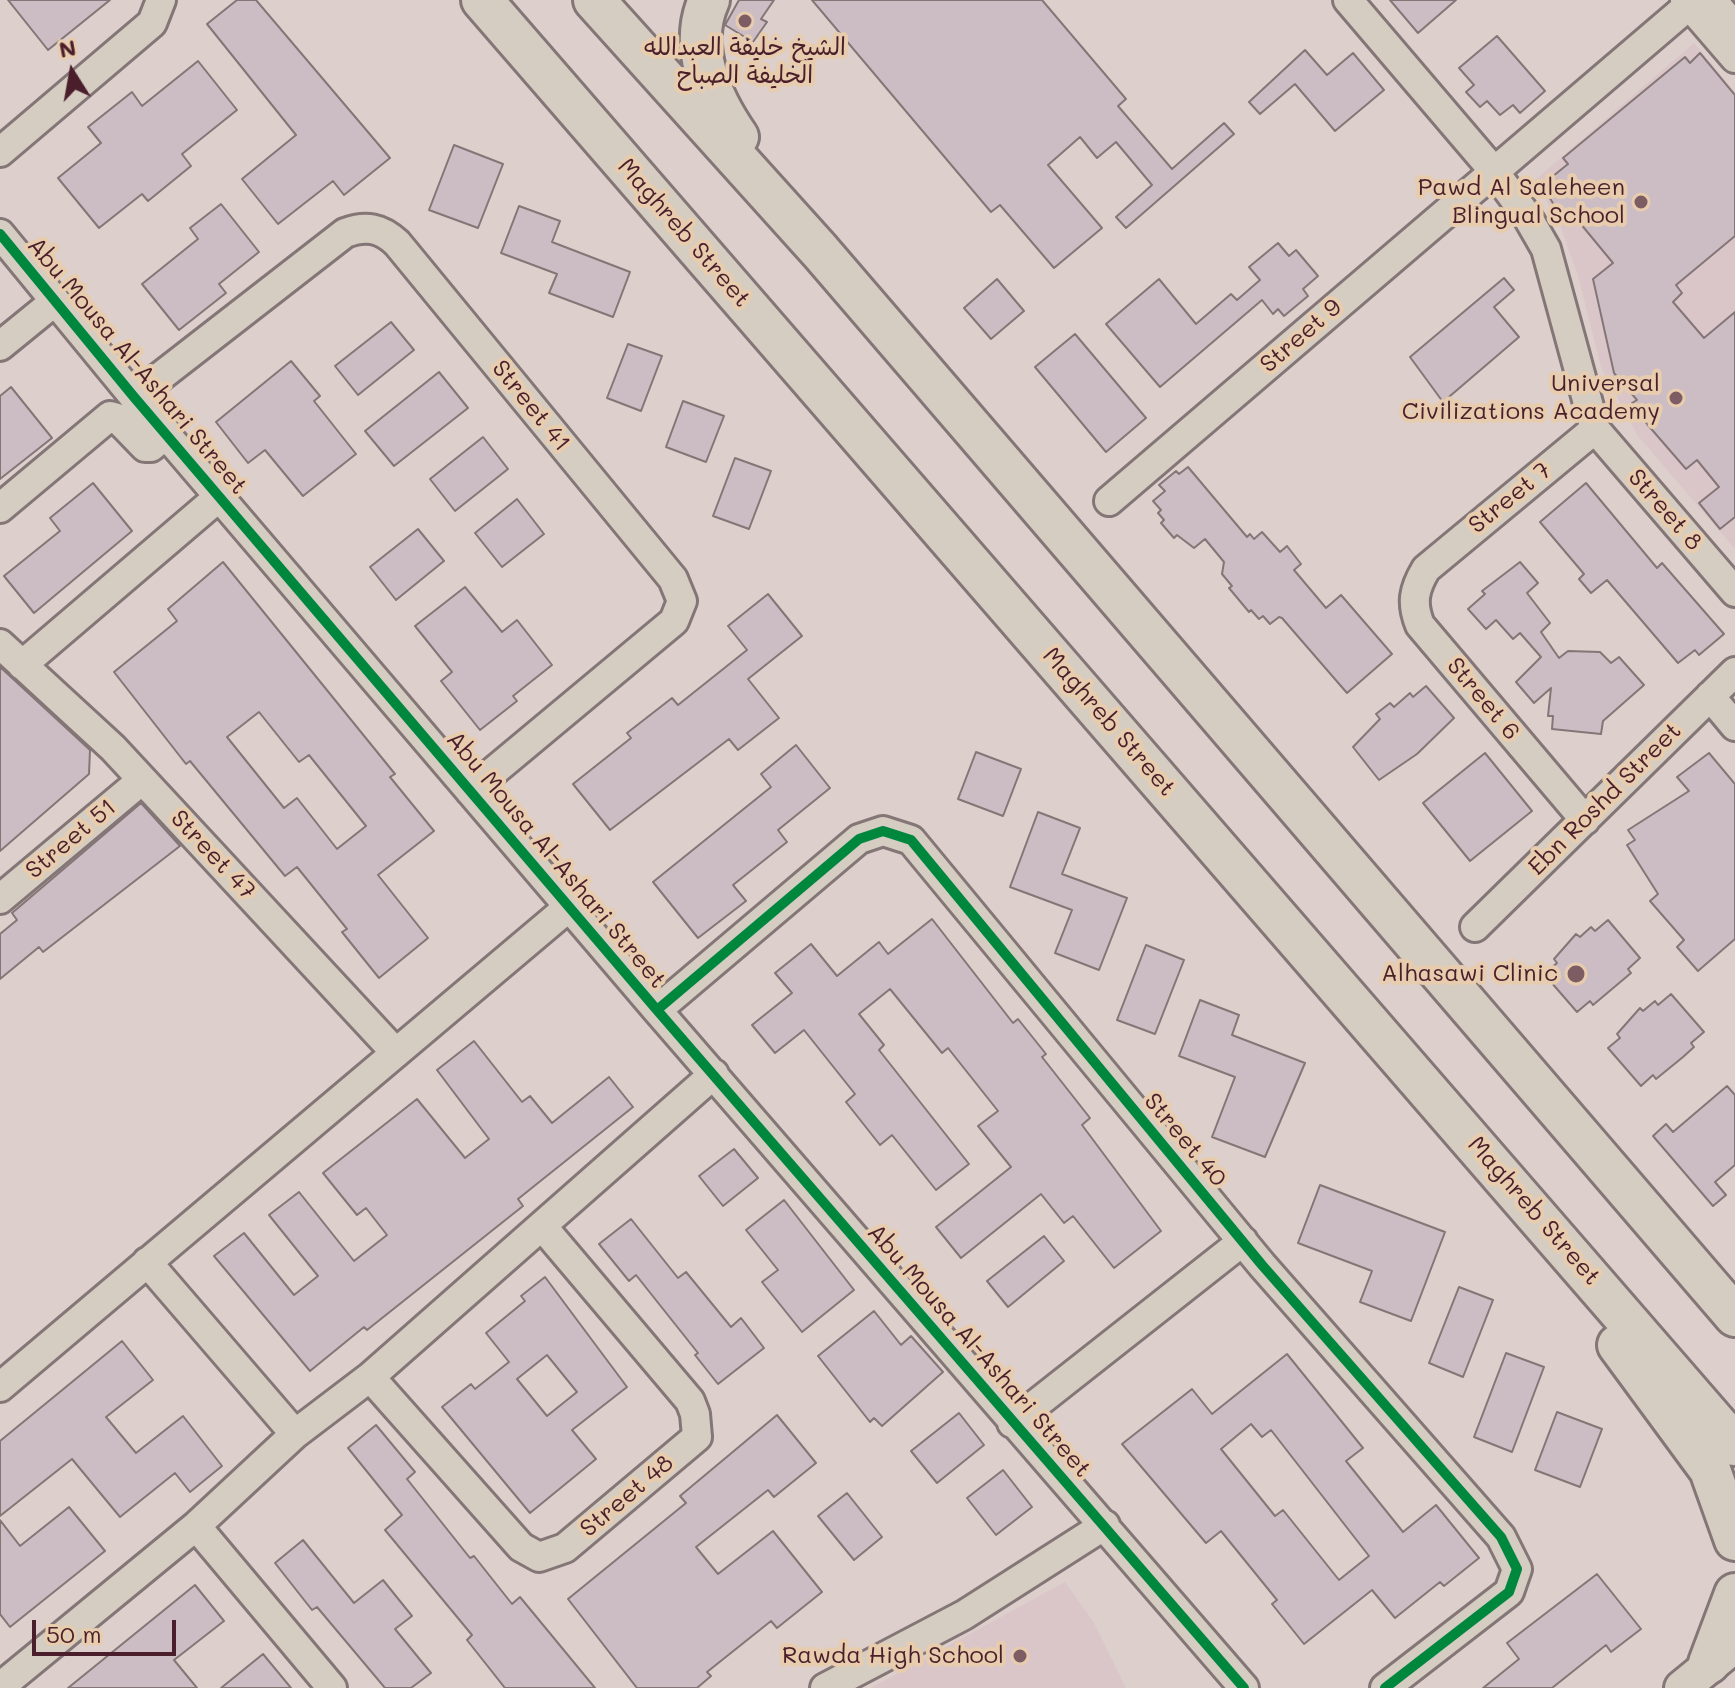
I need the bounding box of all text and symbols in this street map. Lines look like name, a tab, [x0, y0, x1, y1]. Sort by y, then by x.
marker: الشيخ خليفة العبدالله الخليفة الصباح	[736, 12, 754, 30]
north arrow	[32, 32, 112, 112]
text: N	[56, 32, 78, 64]
place label: الشيخ خليفة العبدالله الخليفة الصباح	[644, 34, 846, 90]
street label: Maghreb Street	[612, 153, 756, 313]
place label: Pawd Al Saleheen Blingual School	[1418, 174, 1625, 230]
marker: Pawd Al Saleheen Blingual School	[1632, 193, 1650, 211]
street label: Abu Mousa Al-Ashari Street	[21, 232, 253, 500]
street label: Street 9	[1254, 293, 1348, 379]
street label: Street 41	[486, 355, 576, 457]
place label: Universal Civilizations Academy	[1402, 370, 1660, 426]
marker: Universal Civilizations Academy	[1667, 389, 1685, 407]
street label: Street 7	[1463, 456, 1557, 540]
street label: Street 8	[1622, 463, 1708, 557]
street label: Maghreb Street	[1037, 642, 1181, 802]
street label: Street 6	[1440, 652, 1526, 746]
street label: Ebn Roshd Street	[1523, 717, 1687, 881]
street label: Abu Mousa Al-Ashari Street	[440, 726, 672, 994]
street label: Street 51	[20, 793, 122, 885]
street label: Street 47	[164, 804, 262, 906]
place label: Alhasawi Clinic	[1381, 960, 1558, 988]
marker: Alhasawi Clinic	[1565, 963, 1587, 985]
street label: Street 40	[1138, 1087, 1232, 1193]
street label: Maghreb Street	[1462, 1131, 1606, 1291]
street label: Abu Mousa Al-Ashari Street	[861, 1218, 1097, 1484]
street label: Street 48	[575, 1449, 679, 1543]
scale bar	[36, 1604, 180, 1654]
text: 50 m	[46, 1618, 102, 1649]
place label: Rawda High School	[782, 1642, 1004, 1670]
marker: Rawda High School	[1011, 1647, 1029, 1665]

